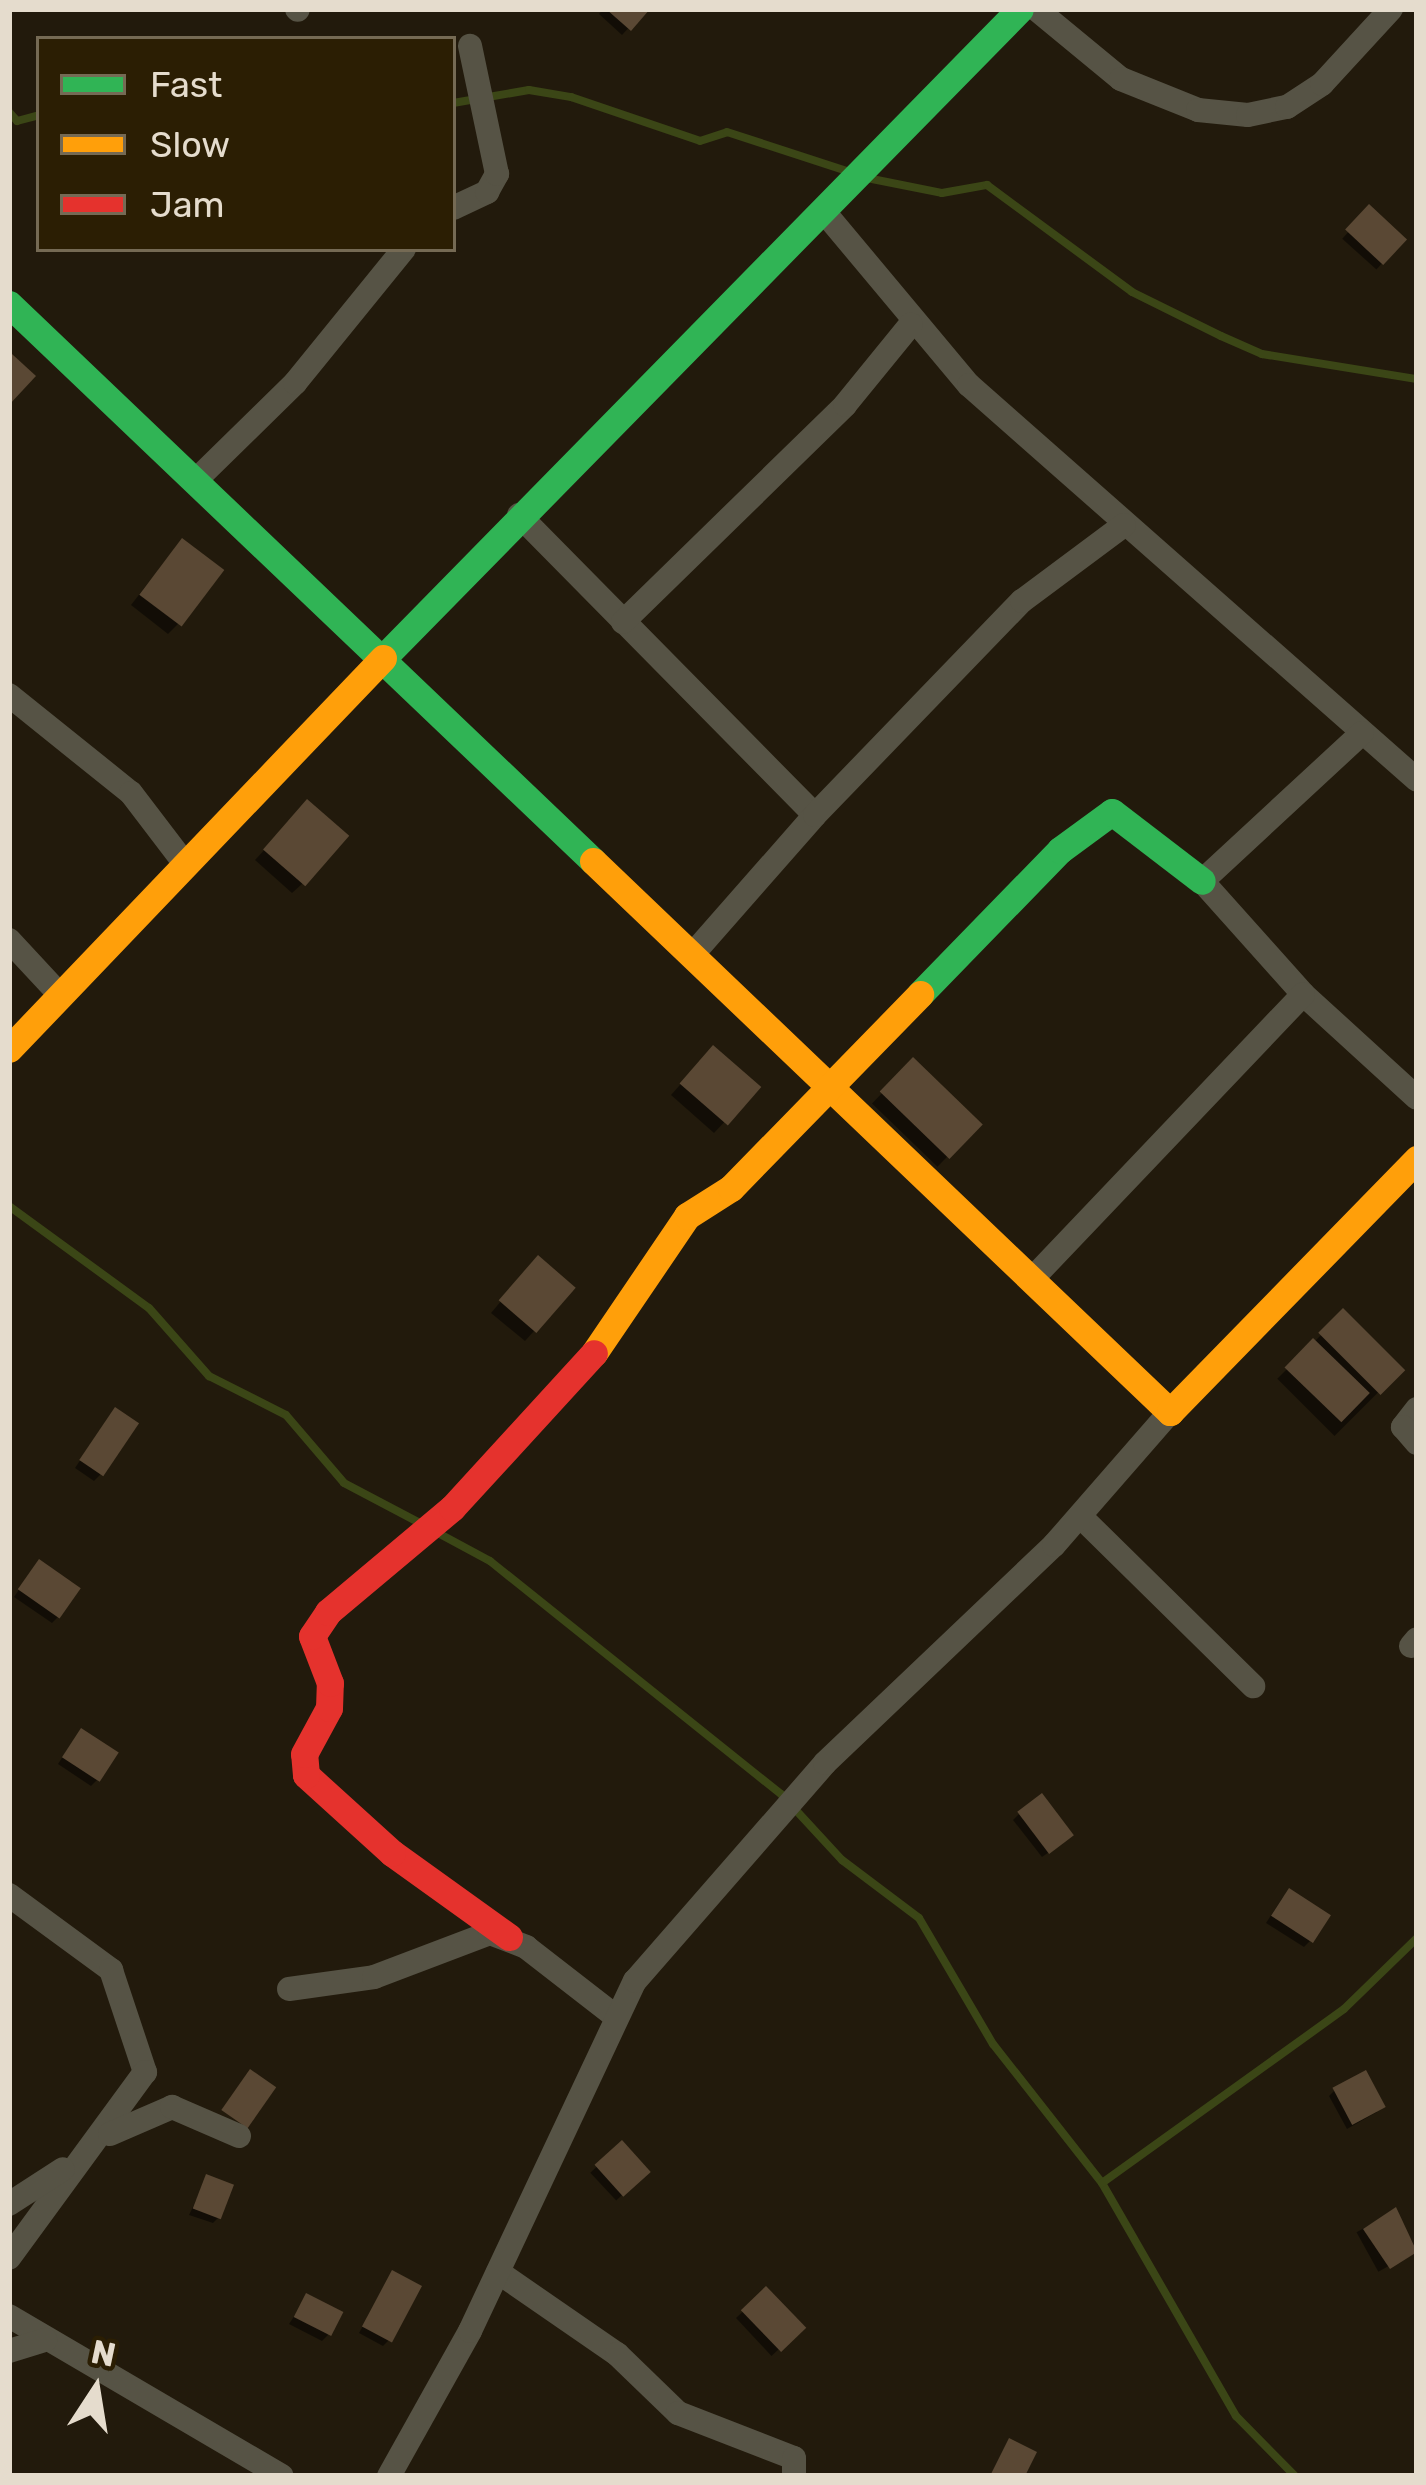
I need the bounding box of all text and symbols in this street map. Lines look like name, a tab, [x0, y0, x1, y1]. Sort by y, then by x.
legend	[36, 36, 456, 252]
text: Fast	[150, 63, 222, 106]
text: Slow	[150, 123, 230, 166]
text: Jam	[150, 183, 225, 226]
north arrow	[36, 2329, 156, 2449]
text: N	[88, 2332, 119, 2375]

